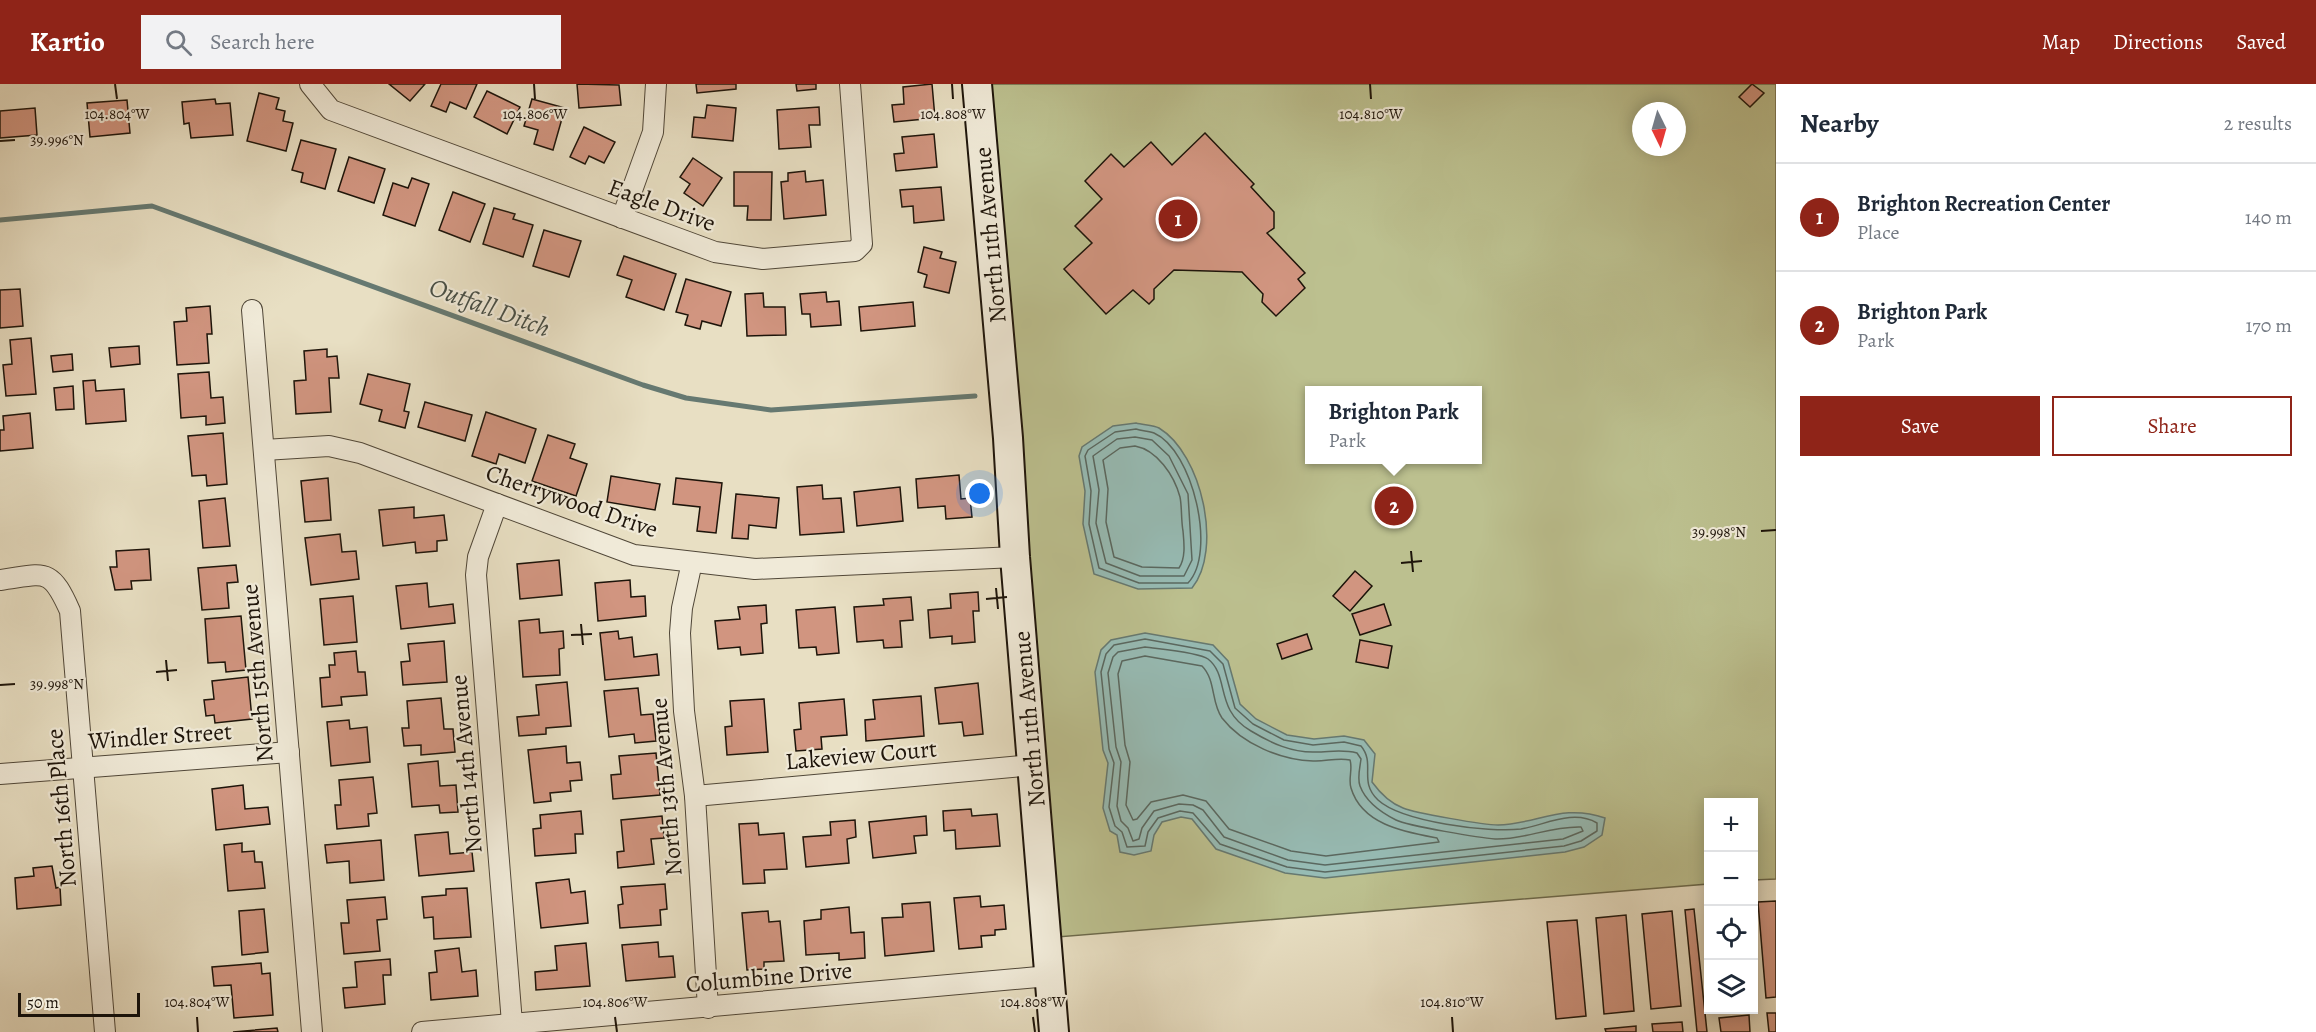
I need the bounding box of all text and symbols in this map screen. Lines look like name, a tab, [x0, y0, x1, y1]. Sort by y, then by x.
search box	[141, 15, 561, 69]
text: Kartio	[30, 23, 105, 61]
icon: search	[162, 26, 195, 59]
text: Search here	[210, 27, 315, 57]
text: Map	[2042, 28, 2080, 56]
text: Directions	[2113, 28, 2203, 56]
text: Saved	[2236, 28, 2286, 56]
north arrow	[1632, 102, 1686, 156]
text: 104.804°W	[84, 104, 150, 124]
text: 104.806°W	[502, 104, 568, 124]
text: 104.808°W	[920, 104, 986, 124]
text: 104.810°W	[1339, 104, 1403, 124]
text: Nearby	[1800, 106, 1879, 141]
text: 2 results	[2224, 110, 2292, 137]
text: 39.996°N	[30, 130, 84, 150]
street label: North 11th Avenue	[966, 146, 1014, 324]
street label: Eagle Drive	[604, 171, 720, 239]
text: Brighton Recreation Center	[1857, 189, 2110, 219]
pin: 1	[1158, 196, 1198, 242]
text: 1	[1816, 204, 1823, 231]
text: 140 m	[2245, 204, 2292, 231]
text: Place	[1857, 219, 1899, 246]
water label: Outfall Ditch	[425, 269, 555, 346]
text: Brighton Park	[1857, 297, 1987, 327]
text: 2	[1815, 312, 1824, 339]
text: 170 m	[2246, 312, 2292, 339]
text: Park	[1857, 327, 1895, 354]
popup	[1305, 386, 1482, 464]
button: Save	[1800, 396, 2040, 456]
button: Share	[2052, 396, 2292, 456]
text: Brighton Park	[1328, 397, 1459, 427]
text: Park	[1328, 427, 1366, 454]
street label: Cherrywood Drive	[482, 457, 662, 545]
your location	[965, 479, 994, 508]
pin: 2	[1374, 484, 1414, 528]
text: 39.998°N	[1692, 522, 1746, 542]
street label: North 15th Avenue	[233, 582, 281, 764]
street label: North 11th Avenue	[1005, 630, 1053, 808]
street label: North 14th Avenue	[442, 673, 490, 855]
text: 39.998°N	[30, 674, 84, 694]
street label: North 13th Avenue	[642, 697, 690, 877]
street label: Windler Street	[86, 715, 233, 757]
street label: North 16th Place	[38, 727, 84, 889]
street label: Lakeview Court	[784, 732, 938, 778]
map controls	[1704, 798, 1758, 1014]
button: +	[1704, 798, 1758, 852]
button: −	[1704, 852, 1758, 906]
button: locate	[1704, 906, 1758, 960]
street label: Columbine Drive	[685, 954, 853, 1000]
button: layers	[1704, 960, 1758, 1014]
scale bar	[18, 990, 140, 1018]
text: 50 m	[27, 992, 59, 1014]
text: 104.804°W	[164, 992, 230, 1012]
text: 104.806°W	[582, 992, 648, 1012]
text: 104.808°W	[1000, 992, 1066, 1012]
text: 104.810°W	[1420, 992, 1484, 1012]

